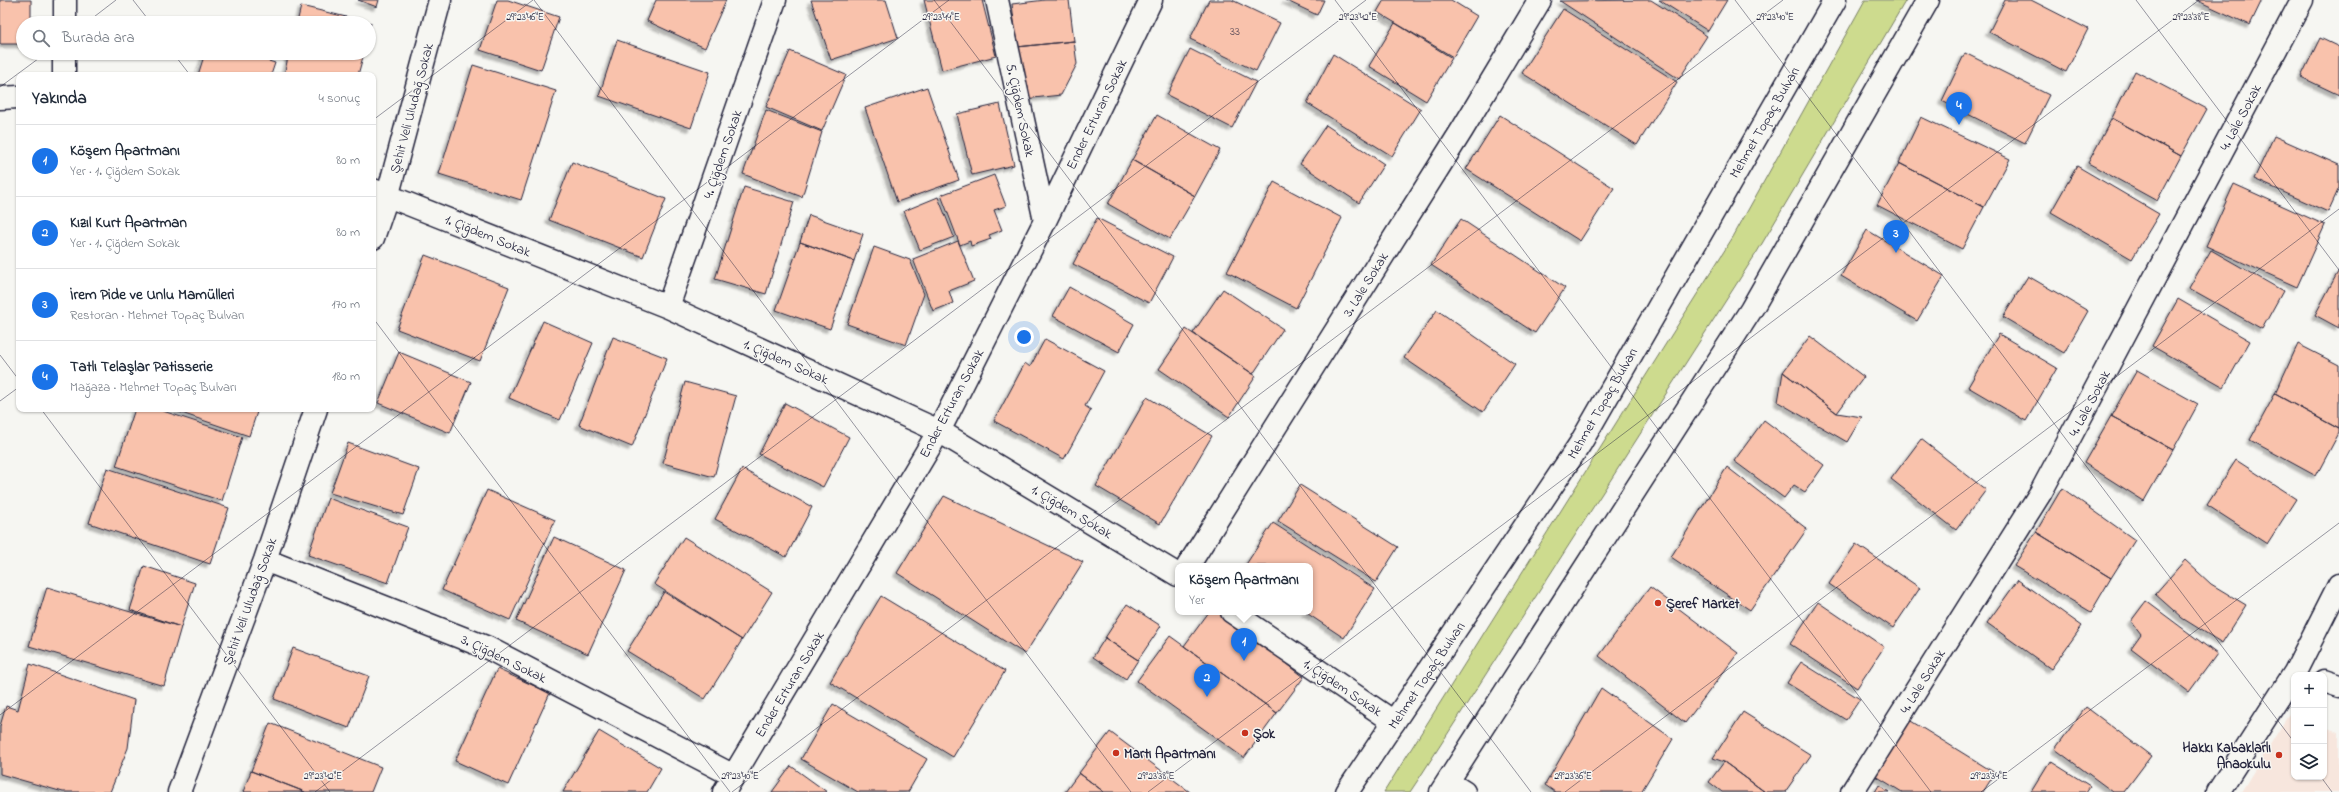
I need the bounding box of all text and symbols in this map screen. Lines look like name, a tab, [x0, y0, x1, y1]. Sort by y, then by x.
text: 29°23'46"E	[506, 10, 544, 25]
text: 29°23'44"E	[922, 10, 960, 25]
text: 29°23'42"E	[1339, 10, 1377, 25]
text: 29°23'40"E	[1756, 10, 1794, 25]
text: 29°23'38"E	[2172, 10, 2210, 25]
search box	[16, 16, 376, 60]
house number: 33	[1230, 23, 1240, 41]
icon: search	[30, 27, 52, 49]
text: Burada ara	[62, 27, 135, 49]
street label: Şehit Veli Uludağ Sokak	[385, 40, 441, 176]
street label: Ender Erturan Sokak	[1061, 55, 1134, 174]
street label: 5. Çiğdem Sokak	[998, 62, 1040, 160]
street label: Mehmet Topaç Bulvarı	[1725, 63, 1806, 183]
street label: 4. Lale Sokak	[2215, 80, 2268, 155]
text: Yakında	[32, 86, 87, 111]
text: 4 sonuç	[318, 89, 360, 108]
pin: 4	[1946, 92, 1972, 125]
street label: 4. Çiğdem Sokak	[698, 106, 750, 202]
text: Köşem Apartmanı	[70, 140, 180, 162]
text: 1	[43, 151, 47, 170]
text: 80 m	[336, 151, 360, 170]
text: Yer · 1. Çiğdem Sokak	[70, 162, 180, 181]
street label: 1. Çiğdem Sokak	[441, 210, 535, 265]
text: Kızıl Kurt Apartman	[70, 212, 187, 234]
pin: 3	[1883, 220, 1909, 253]
text: 2	[42, 223, 48, 242]
text: 80 m	[336, 223, 360, 242]
text: Yer · 1. Çiğdem Sokak	[70, 234, 180, 253]
street label: 3. Lale Sokak	[1338, 248, 1395, 321]
text: İrem Pide ve Unlu Mamülleri	[70, 284, 235, 306]
text: 3	[42, 295, 48, 314]
text: 170 m	[332, 295, 360, 314]
text: Restoran · Mehmet Topaç Bulvarı	[70, 306, 244, 325]
your location	[1014, 327, 1034, 347]
street label: 1. Çiğdem Sokak	[739, 334, 832, 392]
street label: Mehmet Topaç Bulvarı	[1563, 344, 1644, 464]
street label: Ender Erturan Sokak	[915, 345, 990, 462]
text: Tatlı Telaşlar Patisserie	[70, 356, 213, 378]
street label: 4. Lale Sokak	[2064, 366, 2117, 441]
text: 4	[42, 367, 48, 386]
text: 180 m	[332, 367, 360, 386]
text: Mağaza · Mehmet Topaç Bulvarı	[70, 378, 236, 397]
street label: 1. Çiğdem Sokak	[1026, 480, 1117, 546]
street label: Şehit Veli Uludağ Sokak	[218, 534, 284, 668]
popup	[1175, 563, 1313, 615]
text: Köşem Apartmanı	[1189, 569, 1299, 591]
text: Yer	[1189, 591, 1205, 610]
place label: Şeref Market	[1666, 594, 1740, 615]
marker: Şeref Market	[1653, 598, 1663, 608]
street label: Mehmet Topaç Bulvarı	[1383, 618, 1471, 734]
street label: Ender Erturan Sokak	[750, 627, 831, 742]
pin: 1	[1231, 628, 1257, 661]
street label: 3. Çiğdem Sokak	[457, 630, 550, 690]
street label: 4. Lale Sokak	[1895, 645, 1952, 718]
street label: 1. Çiğdem Sokak	[1298, 654, 1387, 724]
pin: 2	[1194, 664, 1220, 697]
map controls	[2291, 672, 2327, 780]
button: +	[2291, 672, 2327, 708]
button: −	[2291, 708, 2327, 744]
place label: Şok	[1253, 724, 1276, 745]
marker: Şok	[1240, 728, 1250, 738]
place label: Hakkı Kabaklarlı Anaokulu	[2182, 738, 2271, 775]
place label: Martı Apartmanı	[1124, 744, 1216, 765]
button: layers	[2291, 744, 2327, 780]
marker: Martı Apartmanı	[1111, 748, 1121, 758]
marker: Hakkı Kabaklarlı Anaokulu	[2274, 750, 2284, 760]
text: 29°23'42"E	[304, 769, 342, 784]
text: 29°23'40"E	[721, 769, 759, 784]
text: 29°23'38"E	[1137, 769, 1175, 784]
text: 29°23'36"E	[1554, 769, 1592, 784]
text: 29°23'34"E	[1970, 769, 2008, 784]

